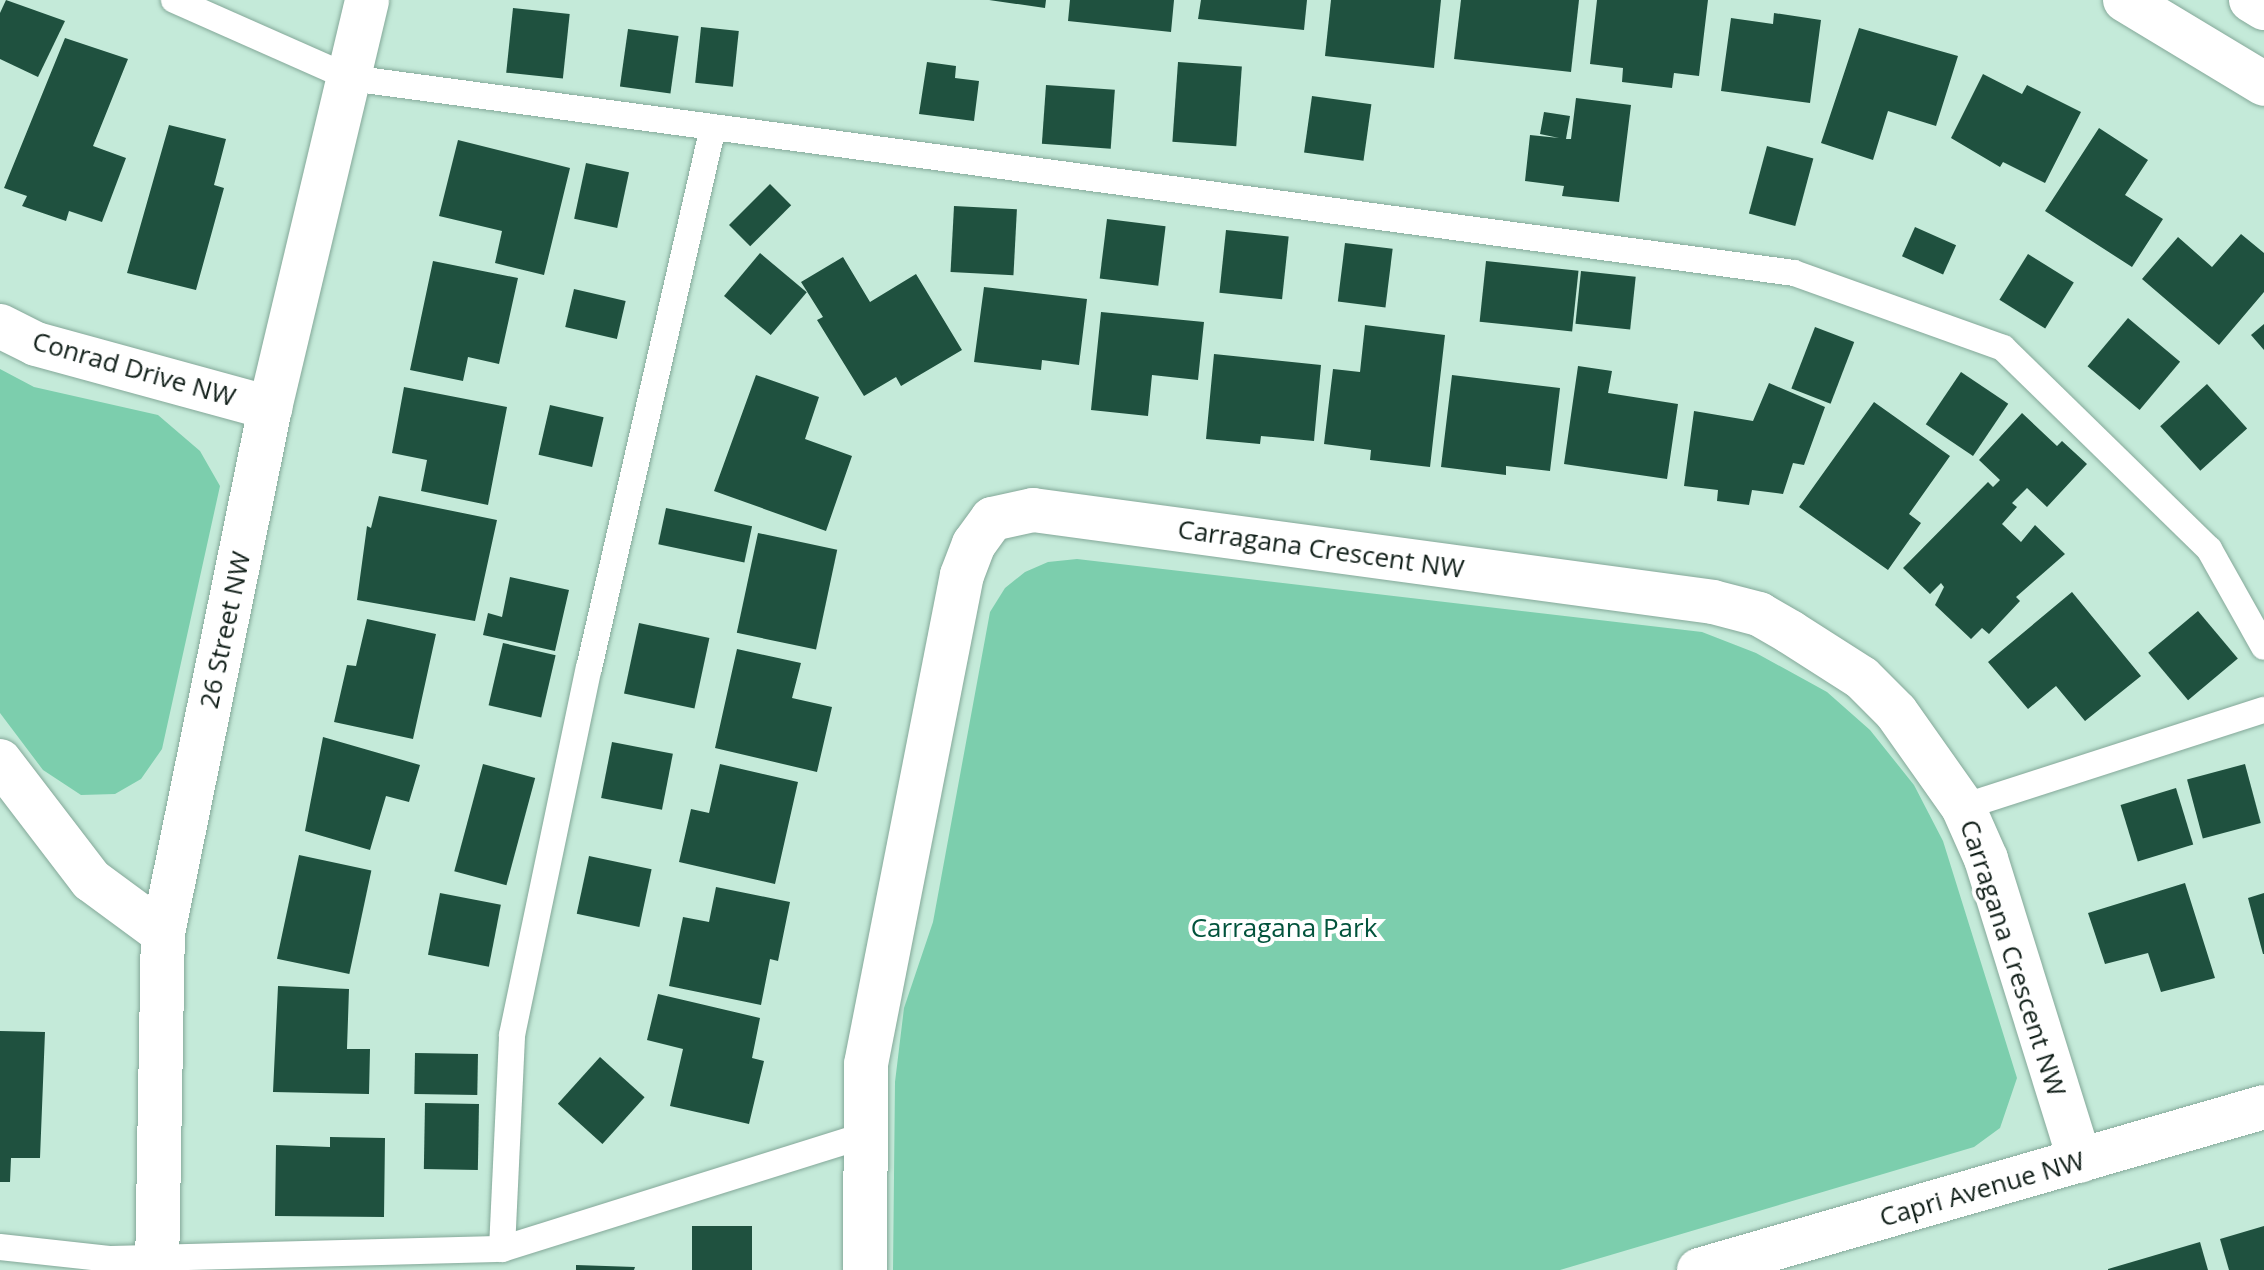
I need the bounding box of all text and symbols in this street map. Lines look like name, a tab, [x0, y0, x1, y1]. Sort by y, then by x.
street label: Conrad Drive NW	[29, 325, 239, 413]
street label: Carragana Crescent NW	[1176, 513, 1466, 585]
street label: 26 Street NW	[193, 549, 257, 711]
street label: Carragana Crescent NW	[1954, 816, 2072, 1100]
park label: Carragana Park	[1191, 912, 1377, 944]
street label: Capri Avenue NW	[1876, 1145, 2088, 1233]

